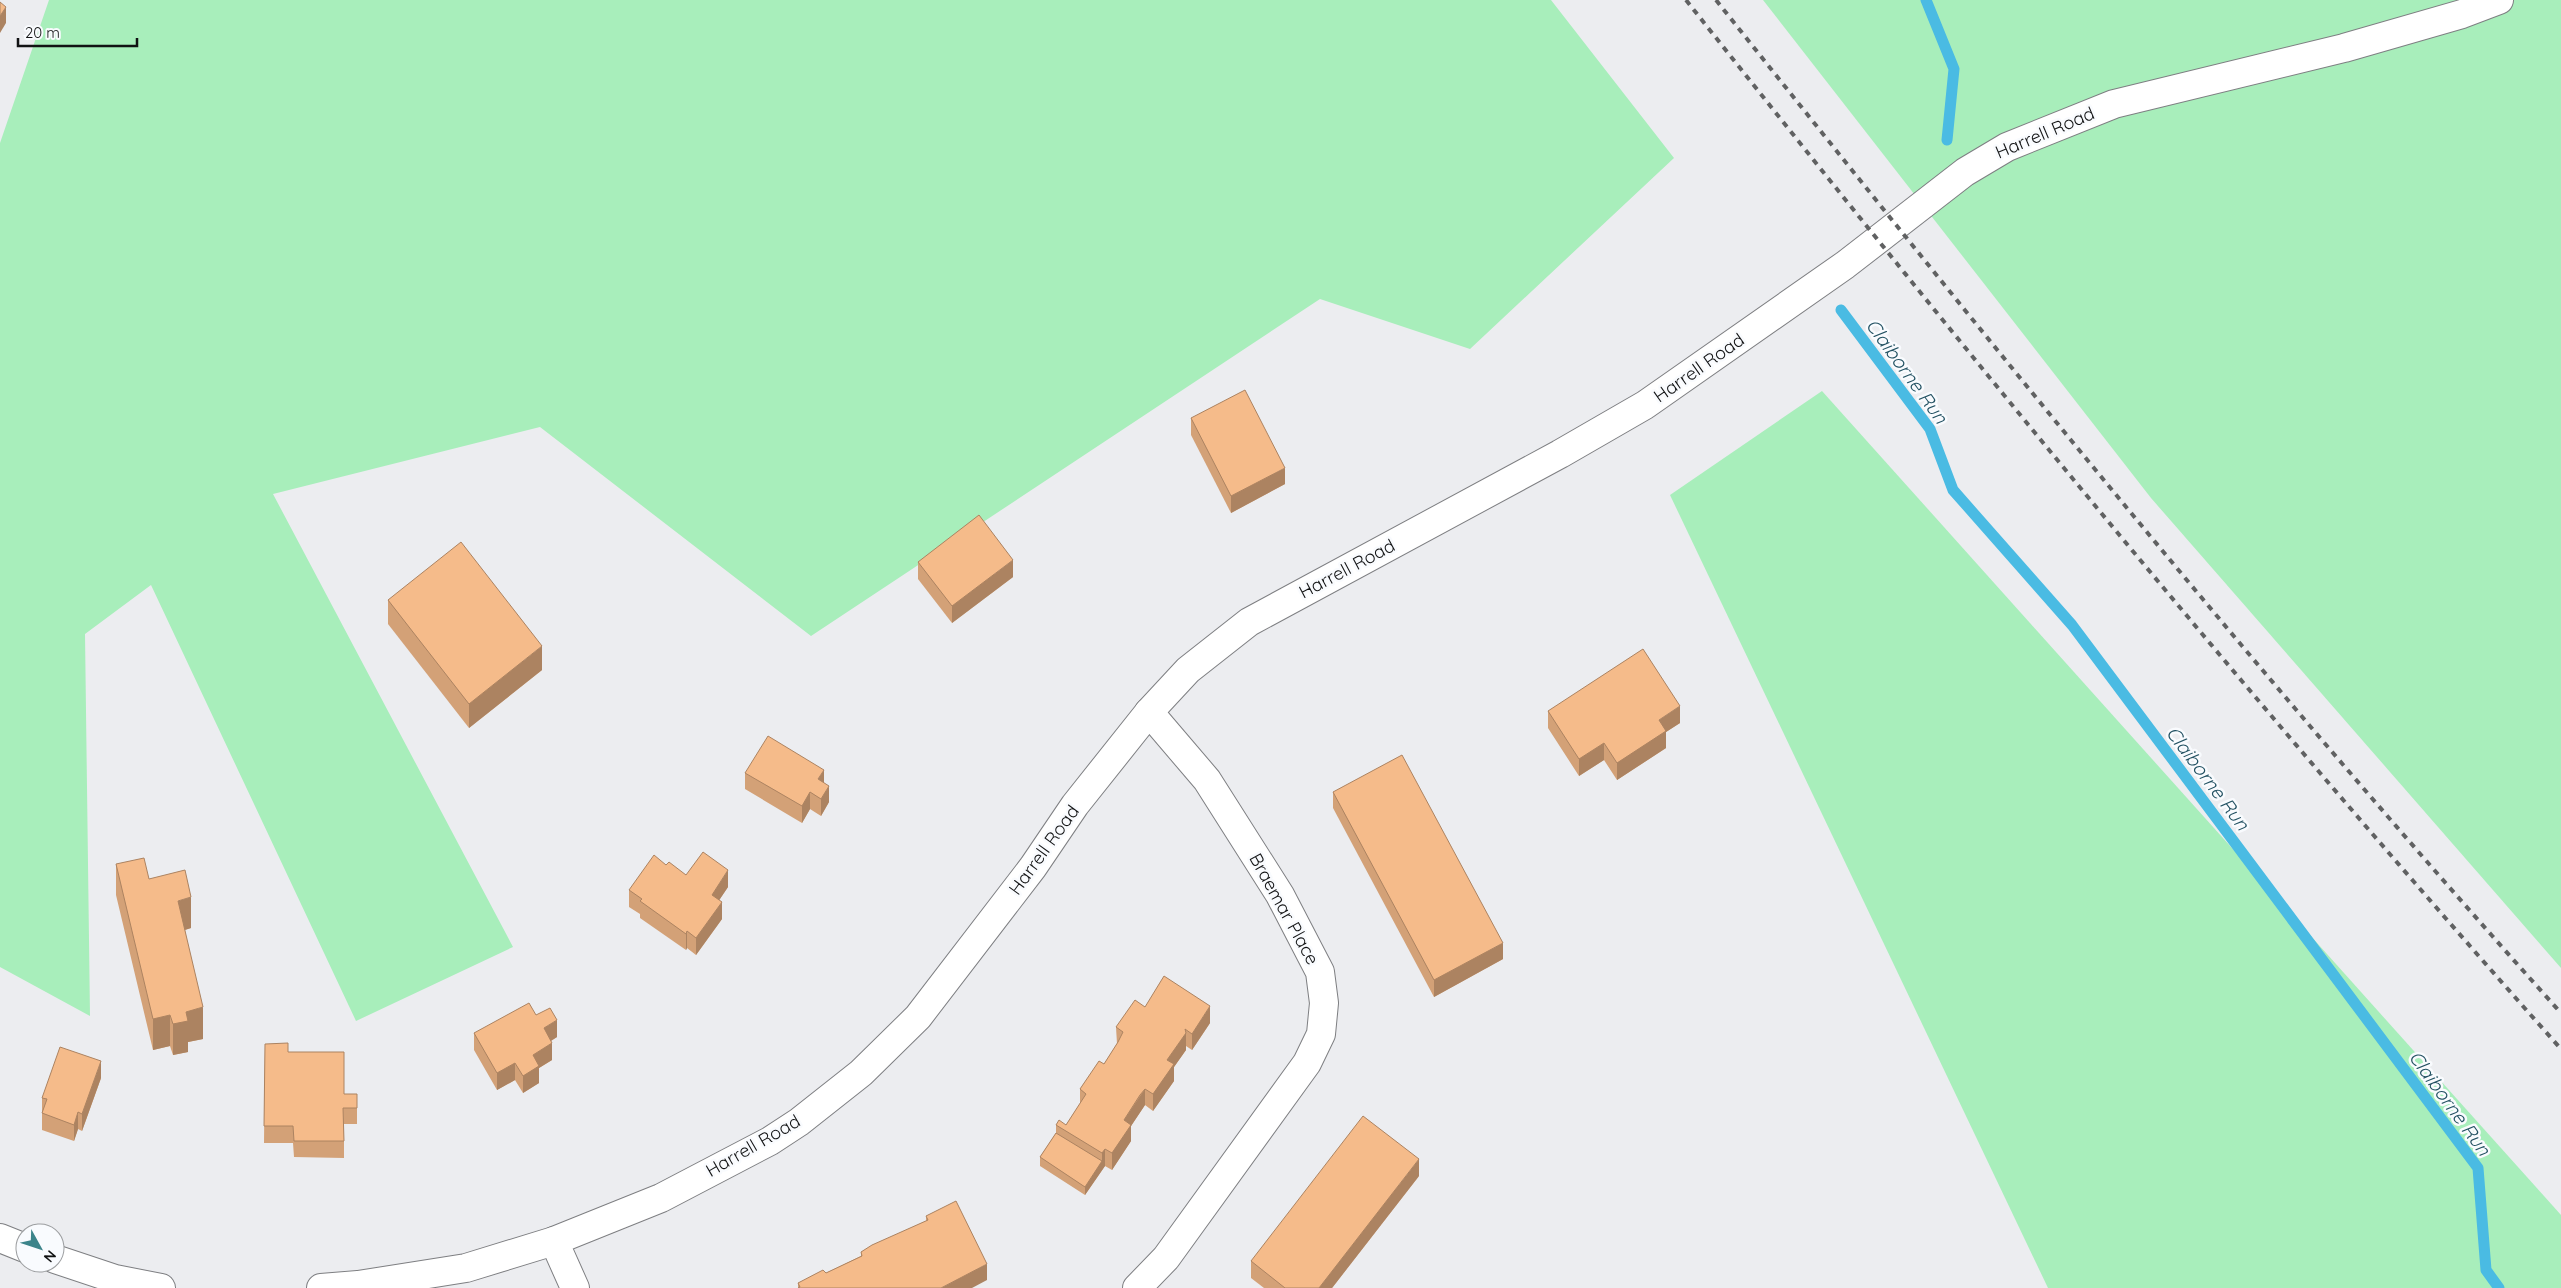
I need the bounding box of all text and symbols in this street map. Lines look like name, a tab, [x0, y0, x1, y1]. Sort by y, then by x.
scale bar	[18, 15, 136, 47]
text: 20 m	[25, 23, 60, 42]
street label: Harrell Road	[1992, 101, 2098, 164]
water label: Claiborne Run	[1861, 314, 1954, 429]
street label: Harrell Road	[1649, 328, 1748, 407]
street label: Harrell Road	[1295, 534, 1399, 603]
water label: Claiborne Run	[2161, 721, 2255, 836]
street label: Harrell Road	[1003, 800, 1084, 899]
street label: Braemar Place	[1244, 849, 1325, 969]
water label: Claiborne Run	[2404, 1046, 2497, 1161]
street label: Harrell Road	[701, 1109, 804, 1182]
north arrow	[15, 1223, 65, 1273]
text: N	[40, 1247, 60, 1266]

